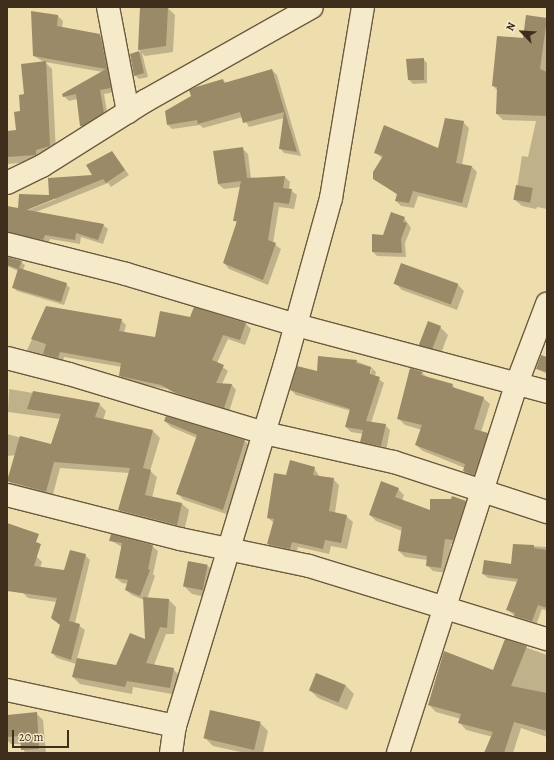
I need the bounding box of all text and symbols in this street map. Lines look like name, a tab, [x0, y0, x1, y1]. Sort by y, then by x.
north arrow	[502, 12, 542, 52]
text: N	[502, 20, 519, 34]
scale bar	[14, 722, 71, 748]
text: 20 m	[19, 729, 43, 745]

